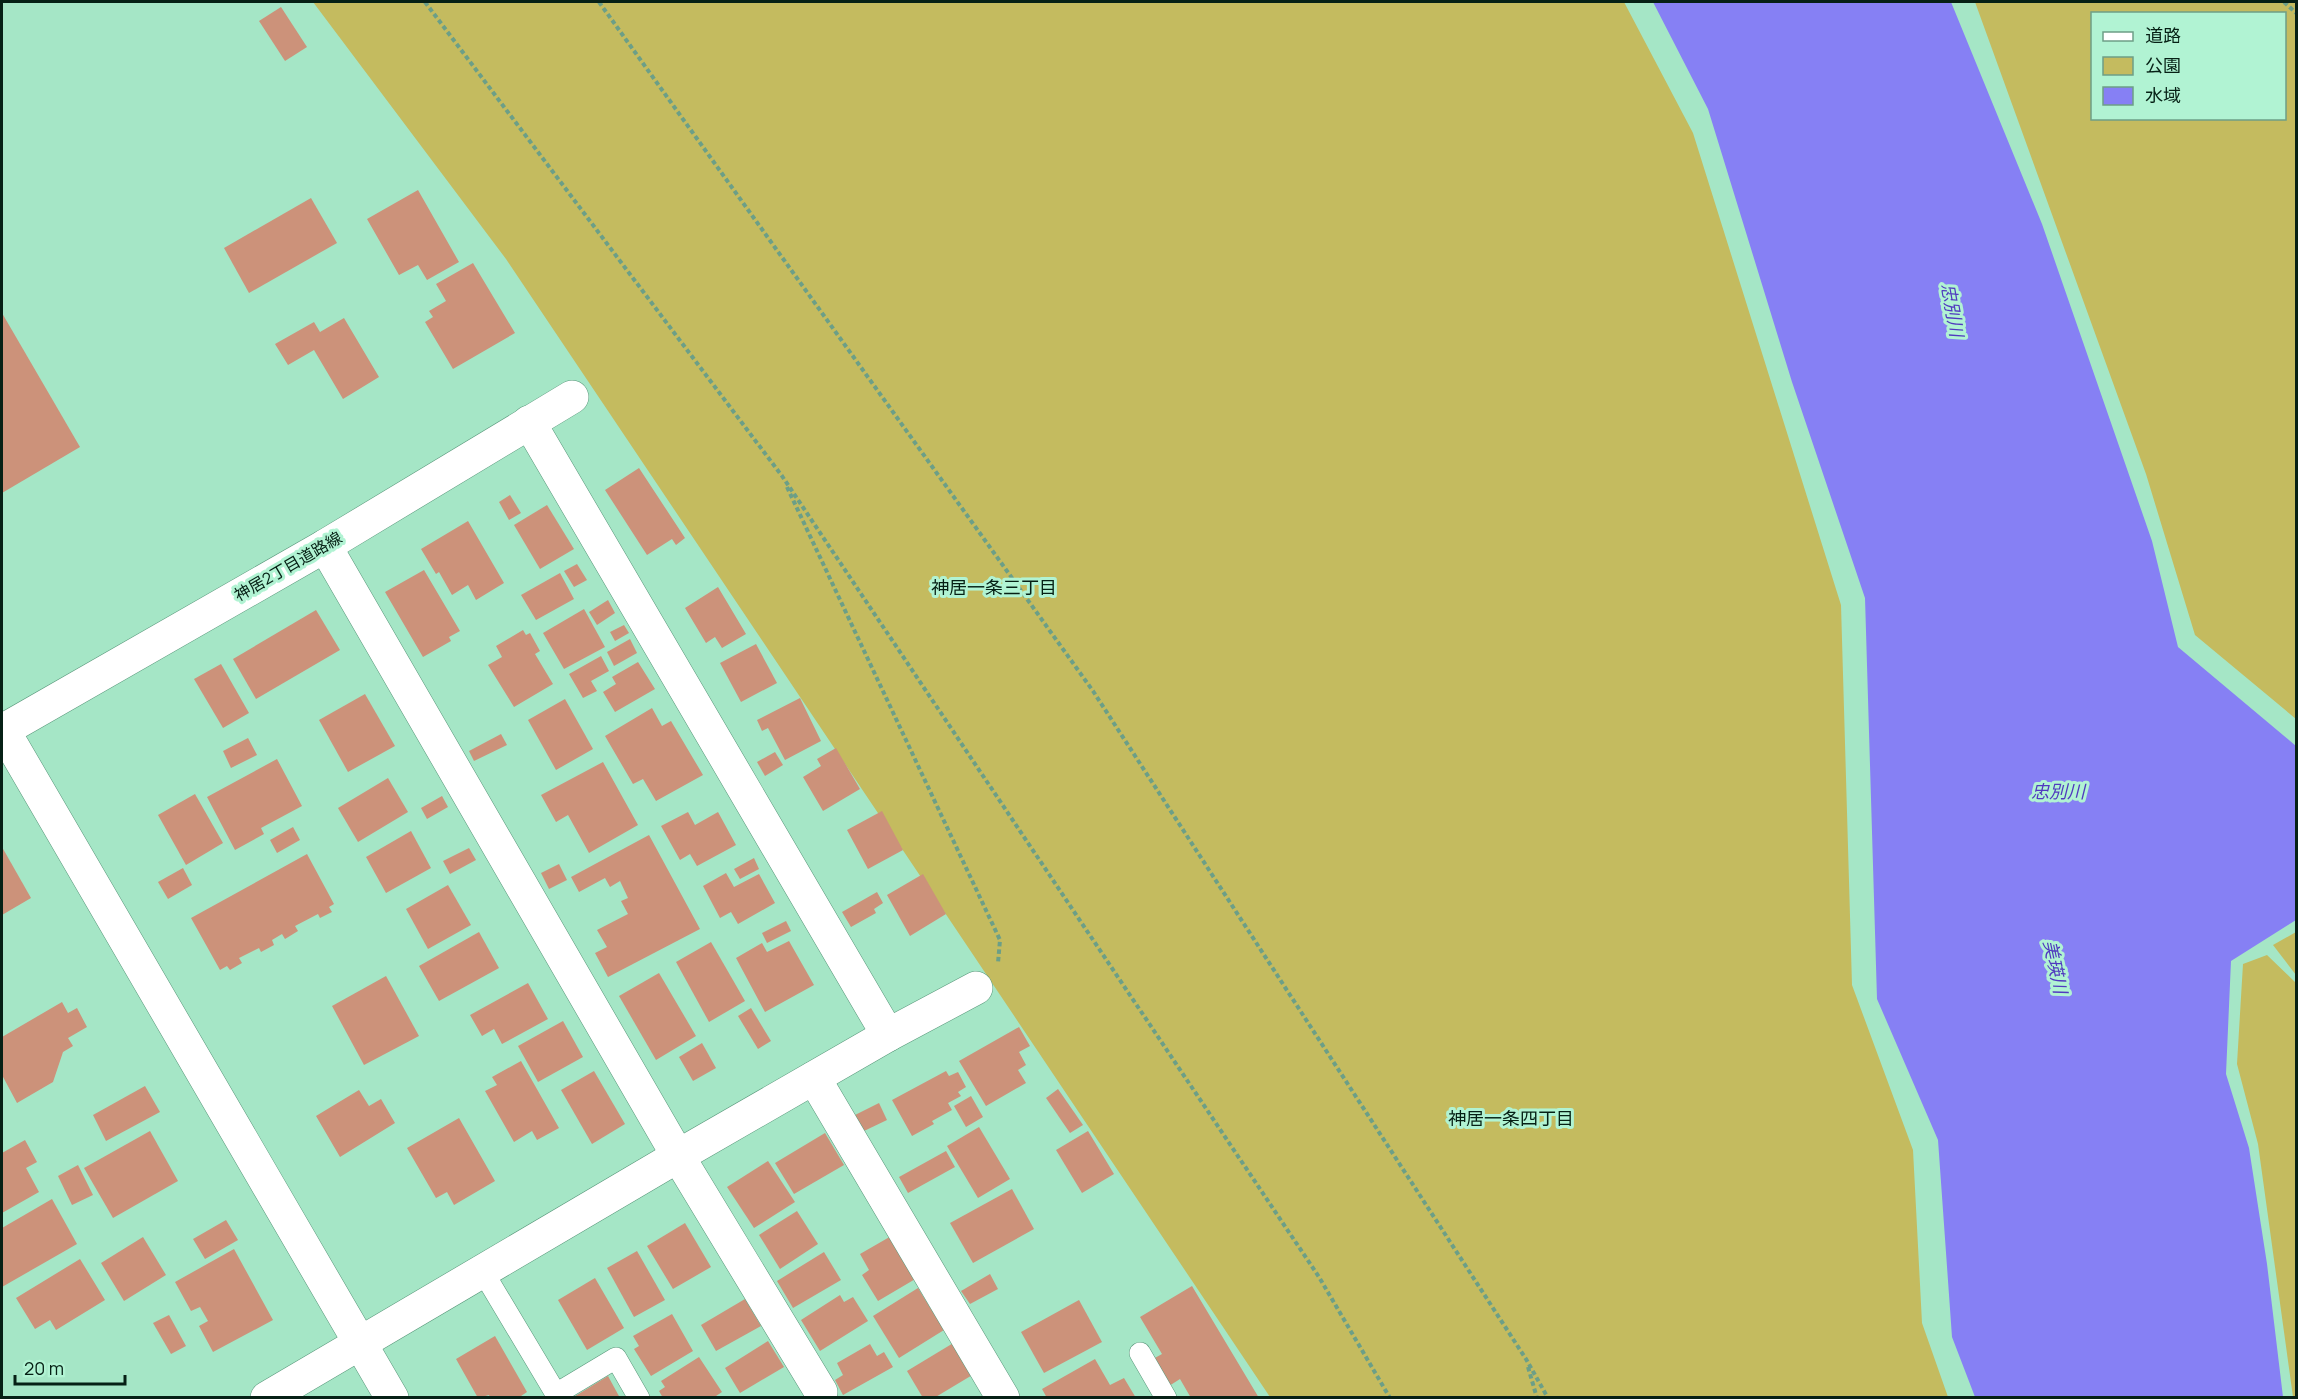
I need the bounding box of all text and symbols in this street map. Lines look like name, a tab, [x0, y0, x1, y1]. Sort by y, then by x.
legend	[2091, 12, 2286, 120]
text: 道路	[2145, 23, 2181, 47]
text: 公園	[2145, 53, 2181, 77]
text: 水域	[2145, 83, 2181, 107]
water label: 忠別川	[1936, 281, 1970, 340]
street label: 神居2丁目道路線	[230, 526, 346, 606]
district label: 神居一条三丁目	[931, 575, 1057, 599]
water label: 忠別川	[2031, 779, 2087, 803]
water label: 美瑛川	[2039, 938, 2074, 998]
district label: 神居一条四丁目	[1448, 1106, 1574, 1130]
scale bar	[15, 1348, 124, 1386]
text: 20 m	[24, 1356, 64, 1380]

